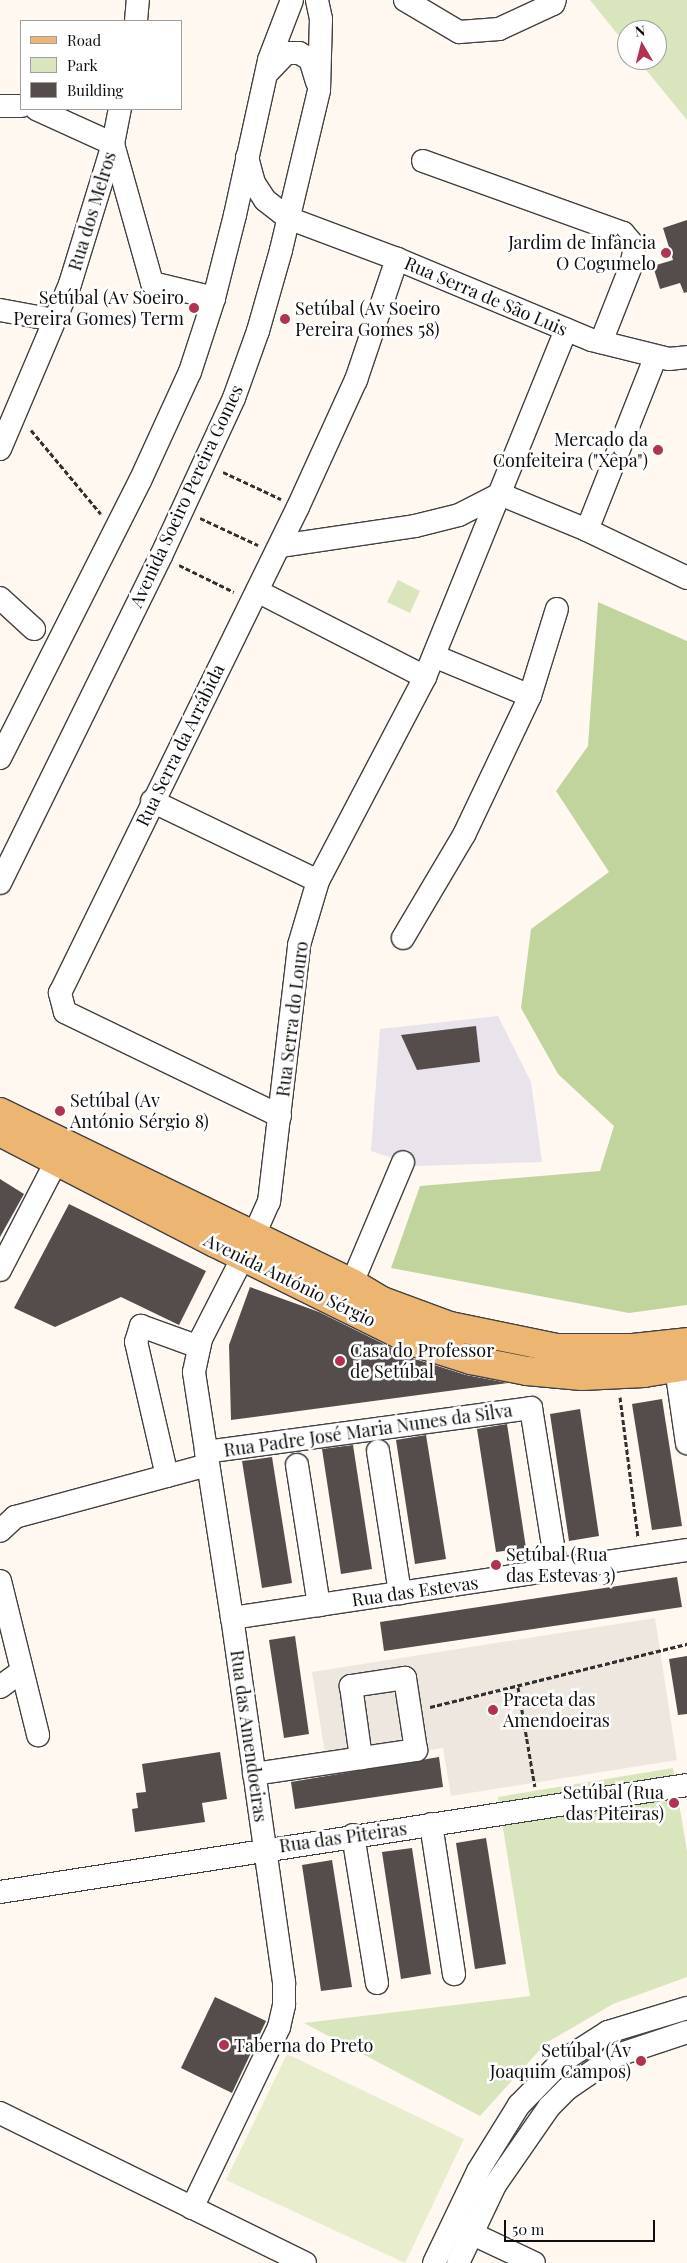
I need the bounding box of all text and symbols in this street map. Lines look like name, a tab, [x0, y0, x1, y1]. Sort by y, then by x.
legend	[20, 20, 182, 110]
north arrow	[617, 20, 667, 70]
text: N	[634, 21, 646, 41]
text: Road	[67, 30, 101, 50]
text: Park	[67, 55, 98, 75]
text: Building	[67, 80, 123, 100]
street label: Rua dos Melros	[64, 149, 120, 273]
place label: Jardim de Infância O Cogumelo	[508, 232, 656, 274]
marker: Jardim de Infância O Cogumelo	[660, 247, 672, 259]
street label: Rua Serra de São Luis	[401, 252, 571, 340]
place label: Setúbal (Av Soeiro Pereira Gomes) Term	[13, 287, 184, 330]
place label: Setúbal (Av Soeiro Pereira Gomes 58)	[295, 298, 441, 340]
marker: Setúbal (Av Soeiro Pereira Gomes) Term	[188, 302, 200, 314]
marker: Setúbal (Av Soeiro Pereira Gomes 58)	[279, 313, 291, 325]
street label: Avenida Soeiro Pereira Gomes	[125, 381, 247, 611]
place label: Mercado da Confeiteira ("Xêpa")	[492, 429, 648, 472]
marker: Mercado da Confeiteira ("Xêpa")	[652, 444, 664, 456]
street label: Rua Serra da Arrábida	[131, 660, 229, 830]
street label: Rua Serra do Louro	[272, 940, 312, 1098]
place label: Setúbal (Av António Sérgio 8)	[70, 1090, 209, 1132]
marker: Setúbal (Av António Sérgio 8)	[54, 1105, 66, 1117]
street label: Avenida António Sérgio	[200, 1229, 380, 1331]
place label: Casa do Professor de Setúbal	[350, 1340, 494, 1382]
marker: Casa do Professor de Setúbal	[334, 1355, 346, 1367]
street label: Rua Padre José Maria Nunes da Silva	[222, 1399, 514, 1461]
place label: Setúbal (Rua das Estevas 3)	[506, 1544, 615, 1586]
marker: Setúbal (Rua das Estevas 3)	[490, 1559, 502, 1571]
street label: Rua das Estevas	[350, 1571, 480, 1611]
street label: Rua das Amendoeiras	[226, 1648, 272, 1824]
place label: Praceta das Amendoeiras	[503, 1689, 610, 1732]
marker: Praceta das Amendoeiras	[487, 1704, 499, 1716]
place label: Setúbal (Rua das Piteiras)	[563, 1782, 664, 1825]
marker: Setúbal (Rua das Piteiras)	[668, 1797, 680, 1809]
street label: Rua das Piteiras	[278, 1817, 408, 1857]
place label: Taberna do Preto	[234, 2034, 374, 2056]
marker: Taberna do Preto	[218, 2039, 230, 2051]
place label: Setúbal (Av Joaquim Campos)	[490, 2040, 631, 2082]
marker: Setúbal (Av Joaquim Campos)	[635, 2055, 647, 2067]
scale bar	[507, 2210, 658, 2242]
text: 50 m	[512, 2219, 544, 2239]

